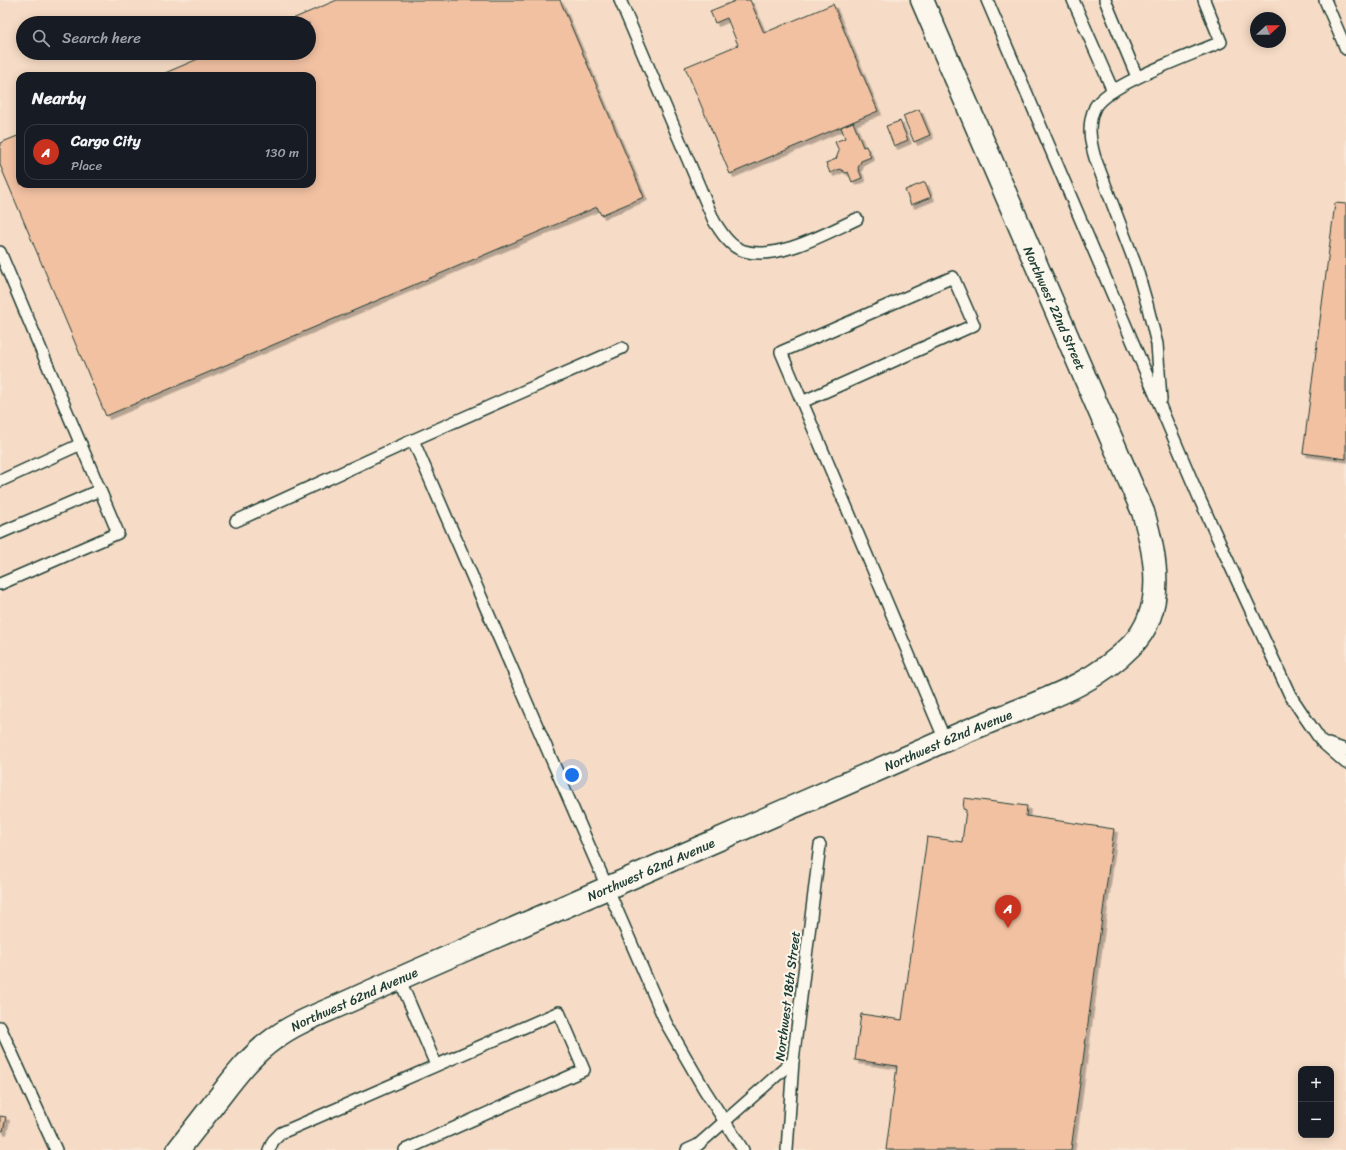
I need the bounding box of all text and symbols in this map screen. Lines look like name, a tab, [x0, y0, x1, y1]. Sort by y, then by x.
north arrow	[1250, 12, 1286, 48]
search box	[16, 16, 316, 60]
text: Search here	[62, 25, 141, 51]
icon: search	[30, 27, 52, 49]
text: Nearby	[32, 83, 86, 113]
text: Cargo City	[71, 128, 140, 154]
text: A	[42, 141, 50, 164]
text: 130 m	[265, 141, 299, 164]
text: Place	[71, 154, 102, 177]
street label: Northwest 22nd Street	[1017, 242, 1092, 374]
street label: Northwest 62nd Avenue	[880, 703, 1016, 778]
your location	[562, 765, 582, 785]
street label: Northwest 62nd Avenue	[583, 831, 719, 908]
pin: A	[995, 895, 1021, 928]
street label: Northwest 18th Street	[768, 929, 807, 1062]
street label: Northwest 62nd Avenue	[286, 961, 422, 1038]
map controls	[1298, 1066, 1334, 1138]
button: +	[1298, 1066, 1334, 1102]
button: −	[1298, 1102, 1334, 1138]

